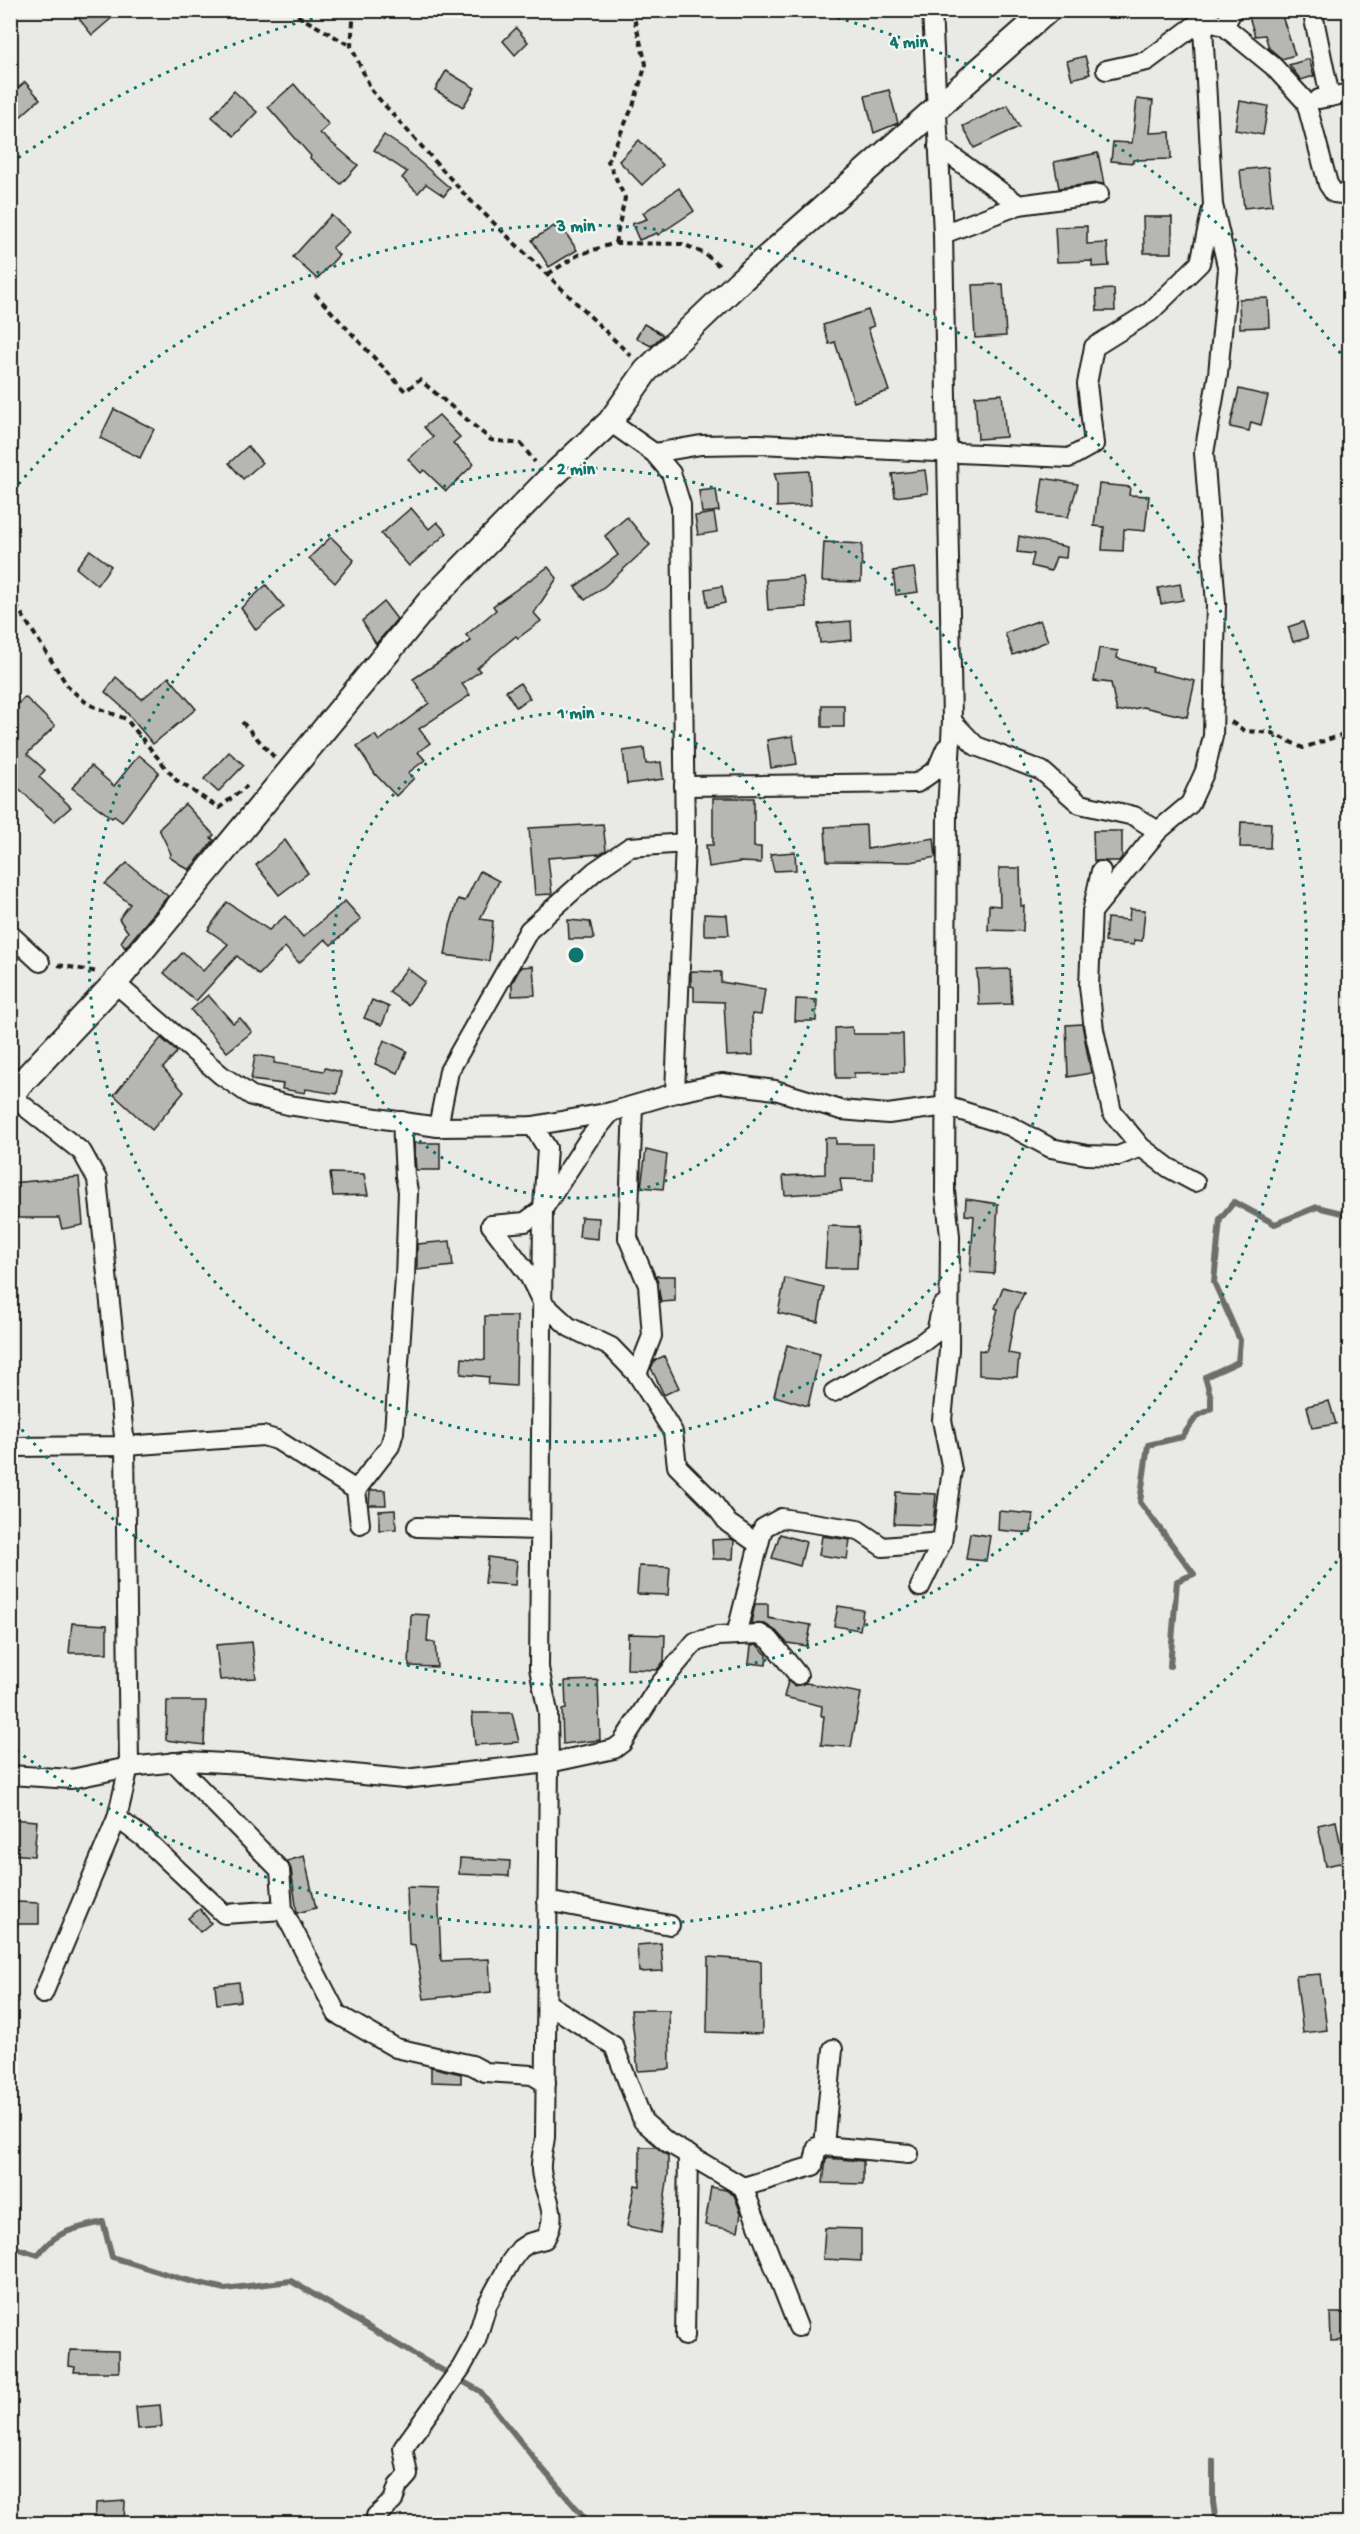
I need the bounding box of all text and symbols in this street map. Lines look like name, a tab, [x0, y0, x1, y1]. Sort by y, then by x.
text: 4 min	[889, 33, 928, 54]
text: 3 min	[556, 217, 596, 238]
text: 2 min	[557, 460, 596, 481]
text: 1 min	[557, 704, 595, 725]
centre of rings	[566, 945, 586, 965]

